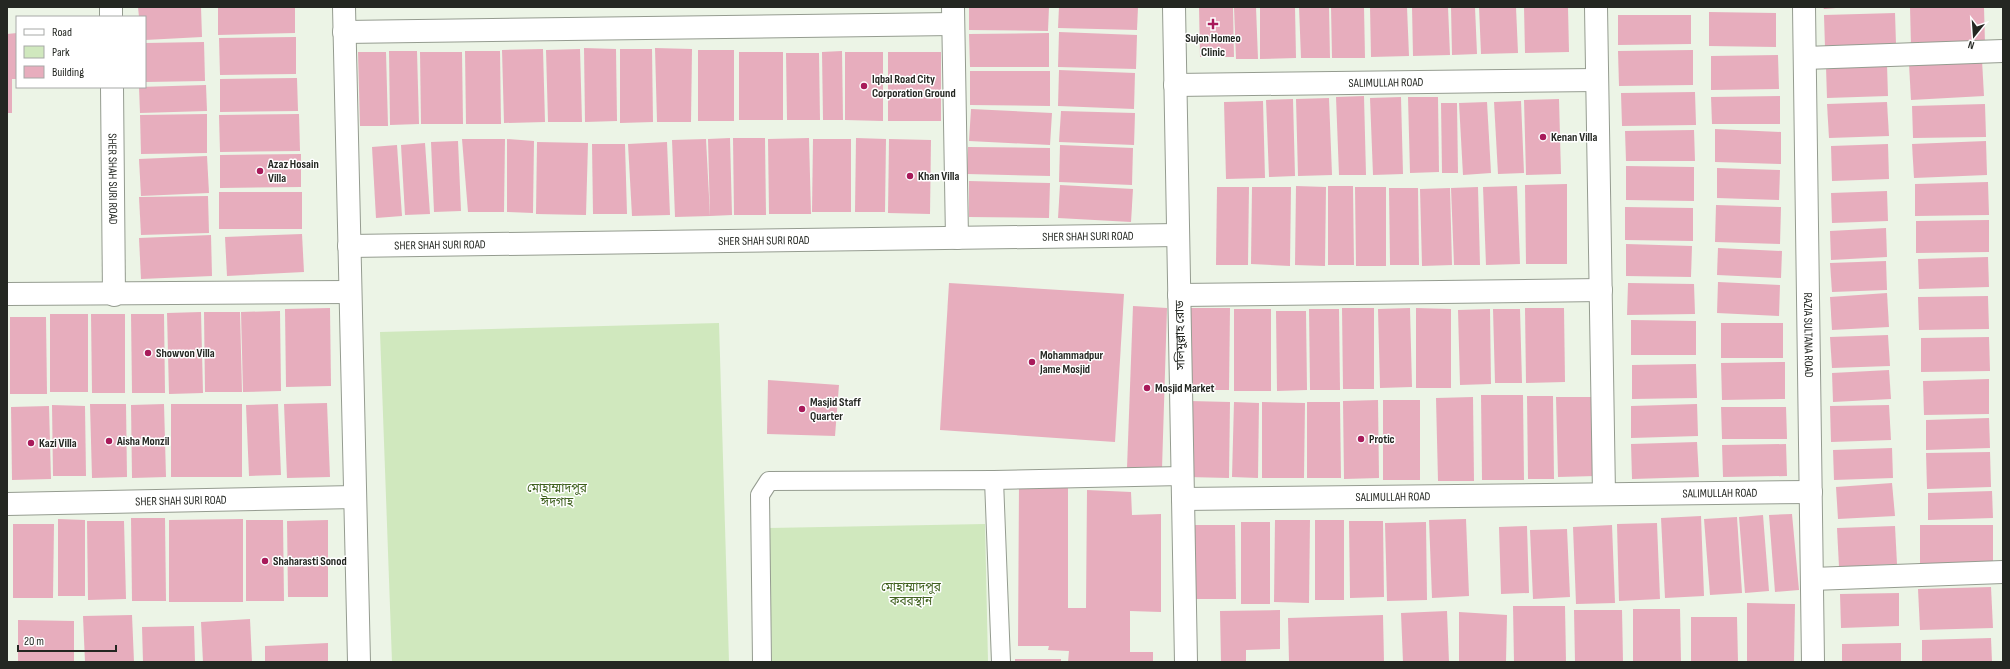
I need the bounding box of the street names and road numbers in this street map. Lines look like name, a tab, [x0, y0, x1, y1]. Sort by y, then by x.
street label: SALIMULLAH ROAD	[1348, 75, 1424, 91]
street label: SHER SHAH SURI ROAD	[104, 133, 120, 225]
street label: SHER SHAH SURI ROAD	[1042, 229, 1134, 245]
street label: SHER SHAH SURI ROAD	[718, 233, 810, 249]
street label: SHER SHAH SURI ROAD	[394, 237, 486, 253]
street label: RAZIA SULTANA ROAD	[1800, 292, 1816, 378]
street label: সলিমুল্লাহ রোড	[1171, 300, 1189, 371]
street label: SALIMULLAH ROAD	[1682, 486, 1758, 501]
street label: SALIMULLAH ROAD	[1355, 489, 1431, 505]
street label: SHER SHAH SURI ROAD	[135, 493, 227, 509]

